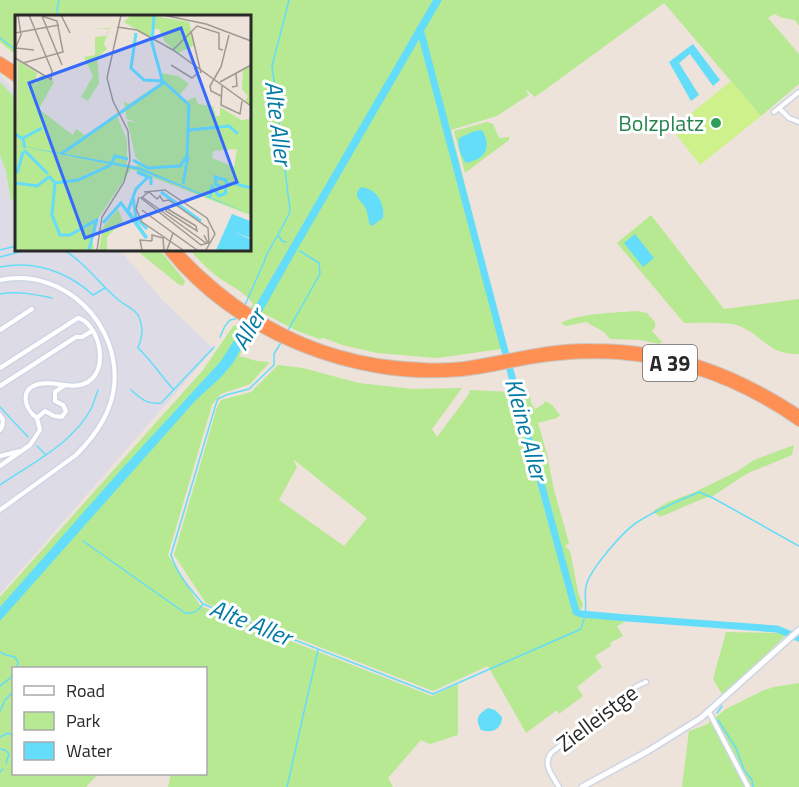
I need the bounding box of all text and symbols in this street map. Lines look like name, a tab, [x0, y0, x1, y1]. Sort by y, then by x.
inset map	[15, 15, 250, 250]
water label: Alte Aller	[256, 79, 302, 171]
place label: Bolzplatz	[618, 106, 704, 140]
marker: Bolzplatz	[709, 116, 723, 130]
water label: Aller	[222, 299, 276, 356]
road number: A 39	[643, 345, 697, 381]
water label: Kleine Aller	[496, 374, 559, 487]
water label: Alte Aller	[205, 589, 300, 656]
legend	[12, 667, 207, 775]
street label: Zielleistge	[549, 676, 645, 760]
text: Road	[66, 677, 105, 704]
text: Park	[66, 707, 101, 734]
text: Water	[66, 737, 112, 764]

